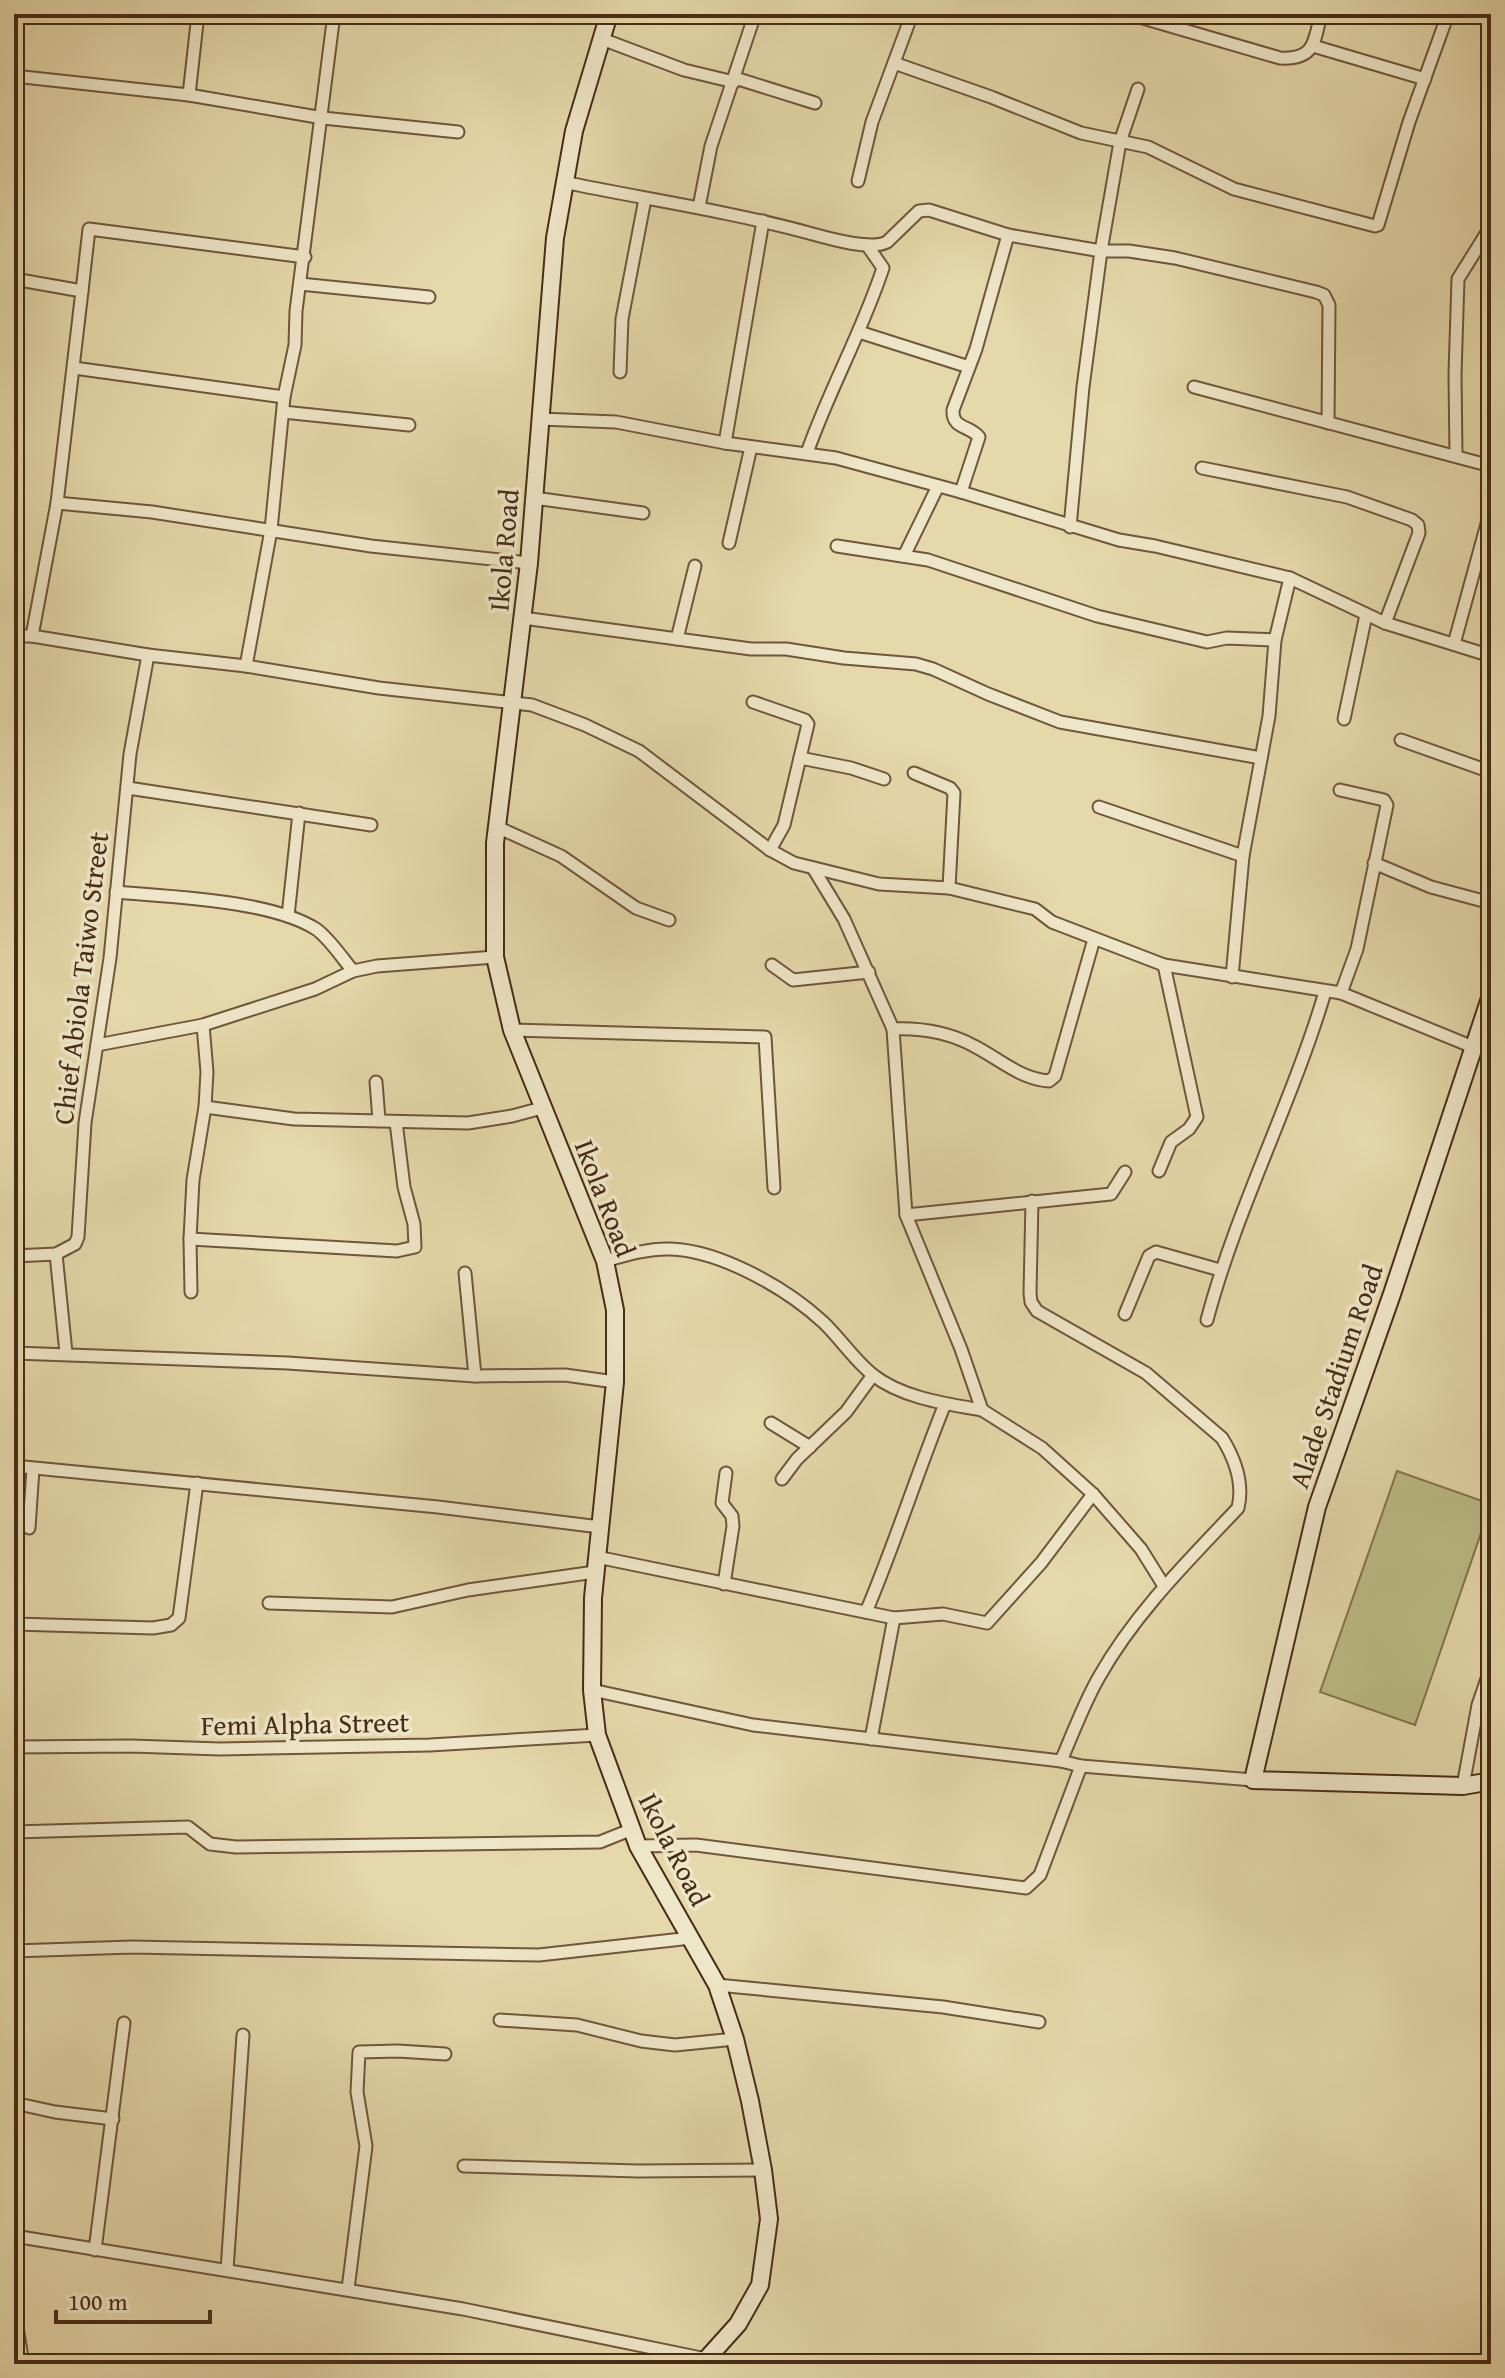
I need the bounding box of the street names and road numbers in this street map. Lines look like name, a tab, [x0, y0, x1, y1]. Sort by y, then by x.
street label: Ikola Road	[477, 487, 529, 613]
street label: Chief Abiola Taiwo Street	[42, 829, 118, 1127]
street label: Ikola Road	[565, 1134, 647, 1263]
street label: Alade Stadium Road	[1277, 1258, 1393, 1494]
street label: Femi Alpha Street	[200, 1701, 410, 1745]
street label: Ikola Road	[629, 1785, 721, 1913]

